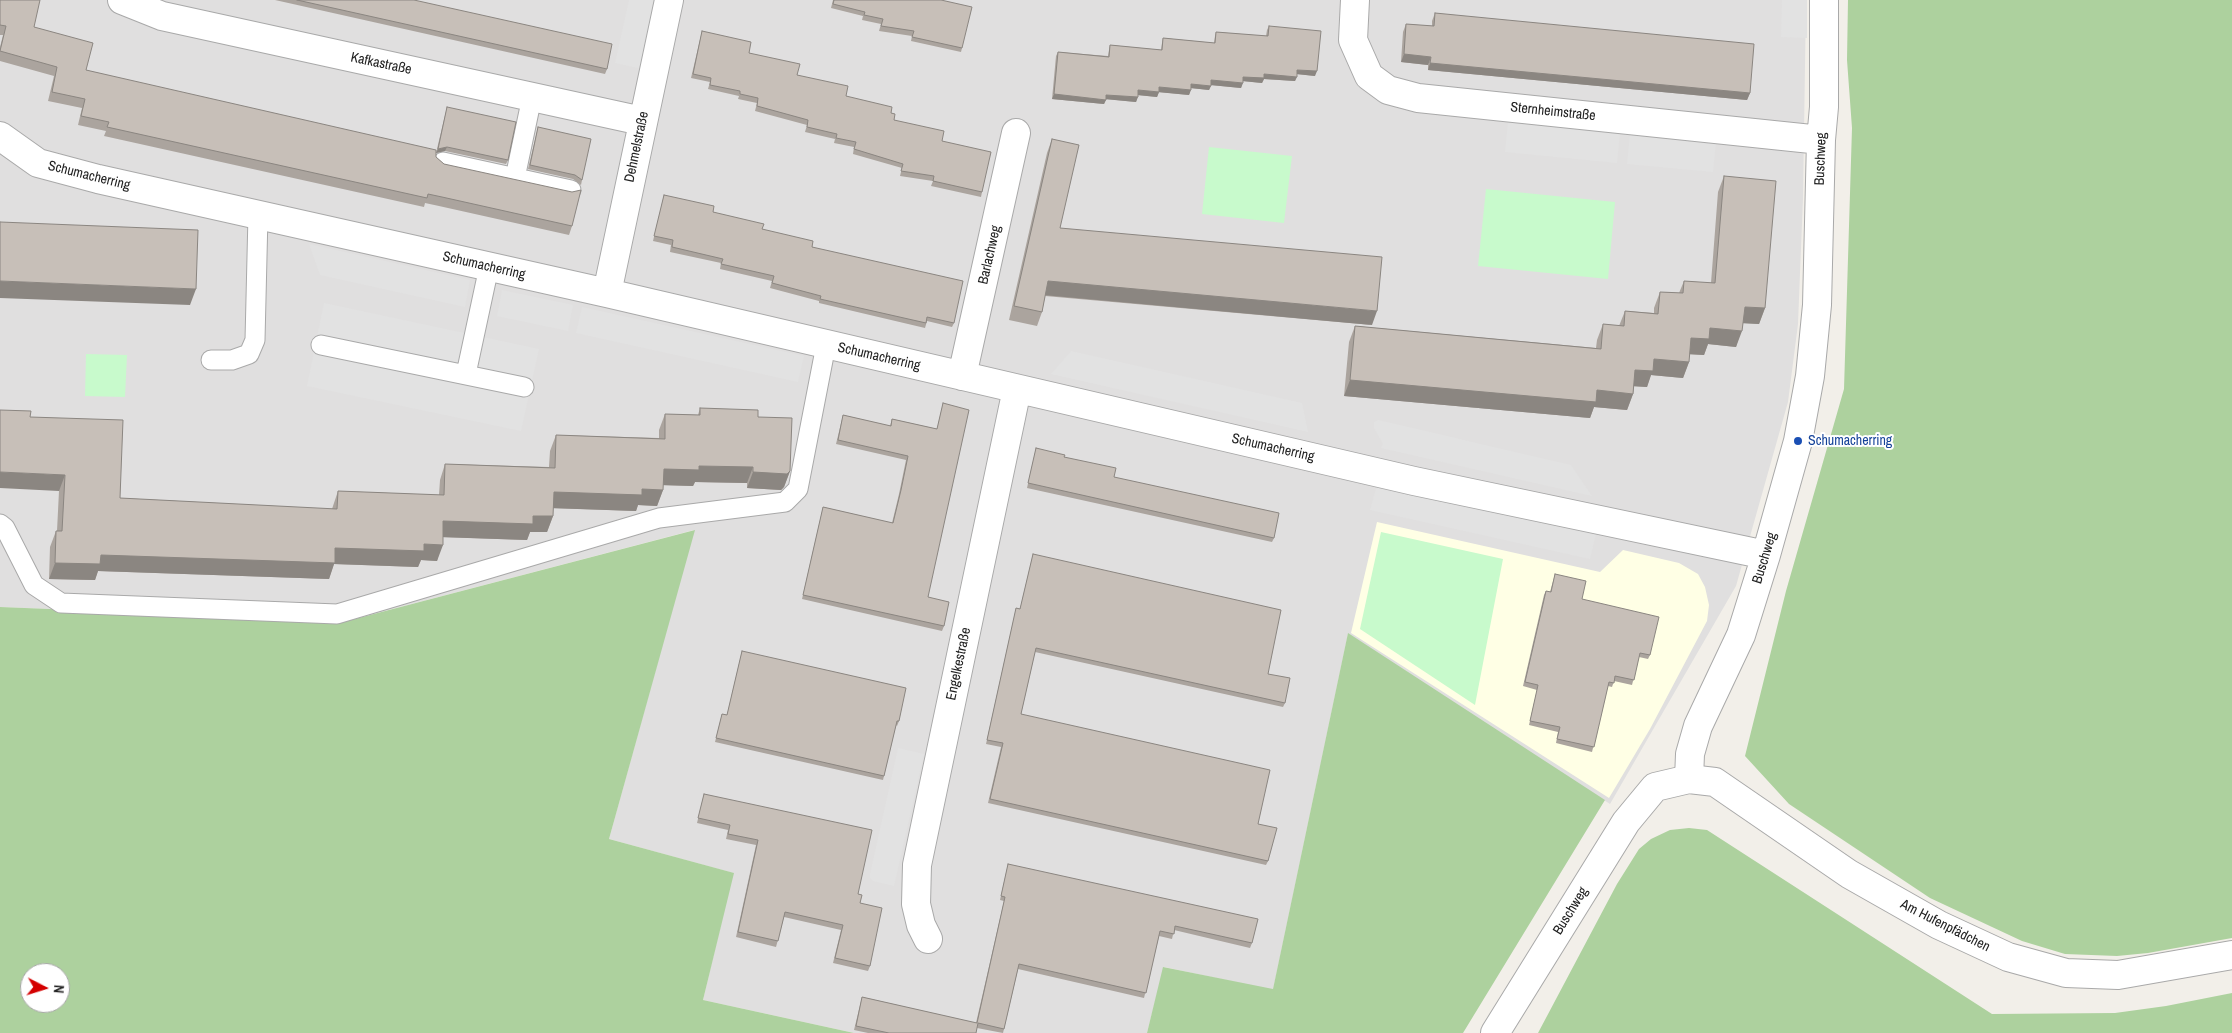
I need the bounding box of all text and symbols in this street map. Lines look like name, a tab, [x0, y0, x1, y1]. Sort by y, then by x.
street label: Kafkastraße	[349, 49, 413, 79]
street label: Sternheimstraße	[1510, 99, 1596, 125]
street label: Dehmelstraße	[621, 110, 653, 184]
street label: Buschweg	[1812, 132, 1830, 186]
street label: Schumacherring	[46, 158, 132, 194]
street label: Barlachweg	[975, 224, 1005, 286]
street label: Schumacherring	[441, 248, 527, 284]
street label: Schumacherring	[836, 339, 922, 375]
street label: Schumacherring	[1230, 430, 1316, 466]
place label: Schumacherring	[1808, 433, 1892, 449]
marker: Schumacherring	[1792, 435, 1804, 447]
street label: Buschweg	[1749, 530, 1781, 586]
street label: Engelkestraße	[943, 626, 975, 702]
street label: Buschweg	[1550, 884, 1592, 938]
street label: Am Hufenpfädchen	[1897, 896, 1993, 956]
north arrow	[20, 963, 70, 1013]
text: N	[50, 984, 68, 994]

